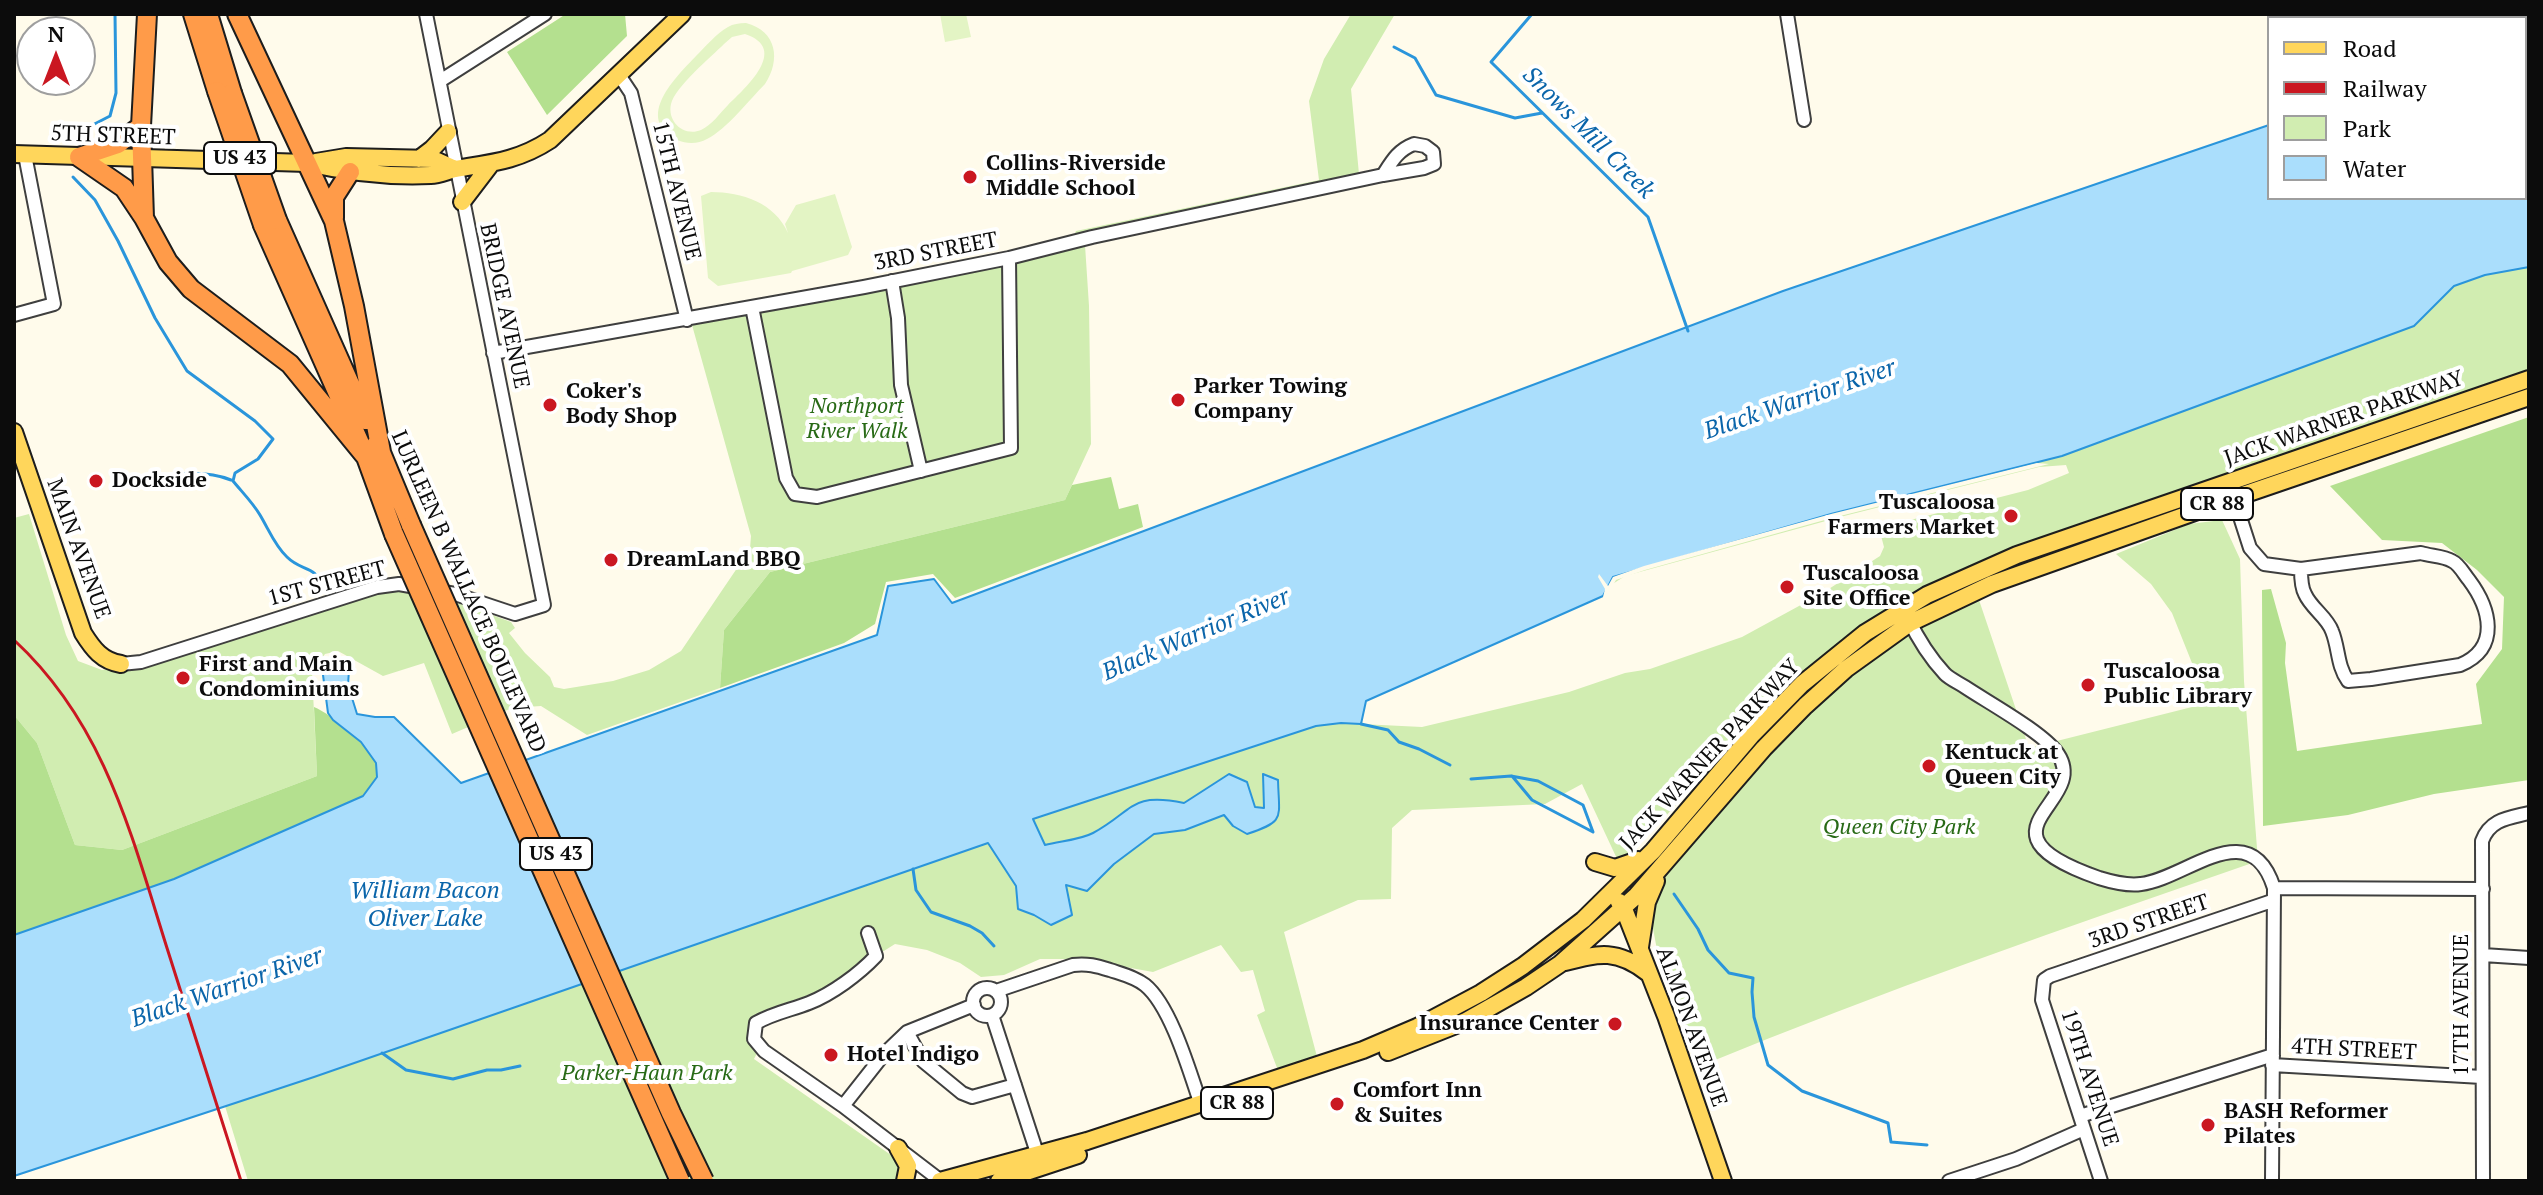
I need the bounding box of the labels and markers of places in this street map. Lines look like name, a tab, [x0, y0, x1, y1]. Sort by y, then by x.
place label: Collins-Riverside Middle School	[986, 151, 1166, 202]
marker: Collins-Riverside Middle School	[961, 168, 979, 186]
place label: Parker Towing Company	[1194, 374, 1347, 426]
place label: Coker's Body Shop	[566, 379, 677, 430]
marker: Parker Towing Company	[1169, 391, 1187, 409]
marker: Coker's Body Shop	[541, 396, 559, 414]
place label: Dockside	[112, 468, 207, 494]
marker: Dockside	[87, 472, 105, 490]
place label: Tuscaloosa Farmers Market	[1828, 490, 1995, 542]
marker: Tuscaloosa Farmers Market	[2002, 507, 2020, 525]
place label: DreamLand BBQ	[627, 547, 801, 573]
marker: DreamLand BBQ	[602, 551, 620, 569]
place label: Tuscaloosa Site Office	[1803, 561, 1919, 612]
marker: Tuscaloosa Site Office	[1778, 578, 1796, 596]
place label: First and Main Condominiums	[199, 652, 359, 704]
place label: Tuscaloosa Public Library	[2104, 659, 2252, 710]
marker: First and Main Condominiums	[174, 669, 192, 687]
marker: Tuscaloosa Public Library	[2079, 676, 2097, 694]
place label: Kentuck at Queen City	[1945, 740, 2061, 792]
marker: Kentuck at Queen City	[1920, 757, 1938, 775]
place label: Insurance Center	[1419, 1011, 1599, 1037]
marker: Insurance Center	[1606, 1015, 1624, 1033]
place label: Hotel Indigo	[847, 1042, 979, 1068]
marker: Hotel Indigo	[822, 1046, 840, 1064]
place label: Comfort Inn & Suites	[1353, 1078, 1482, 1130]
marker: Comfort Inn & Suites	[1328, 1095, 1346, 1113]
place label: BASH Reformer Pilates	[2224, 1099, 2388, 1150]
marker: BASH Reformer Pilates	[2199, 1116, 2217, 1134]

